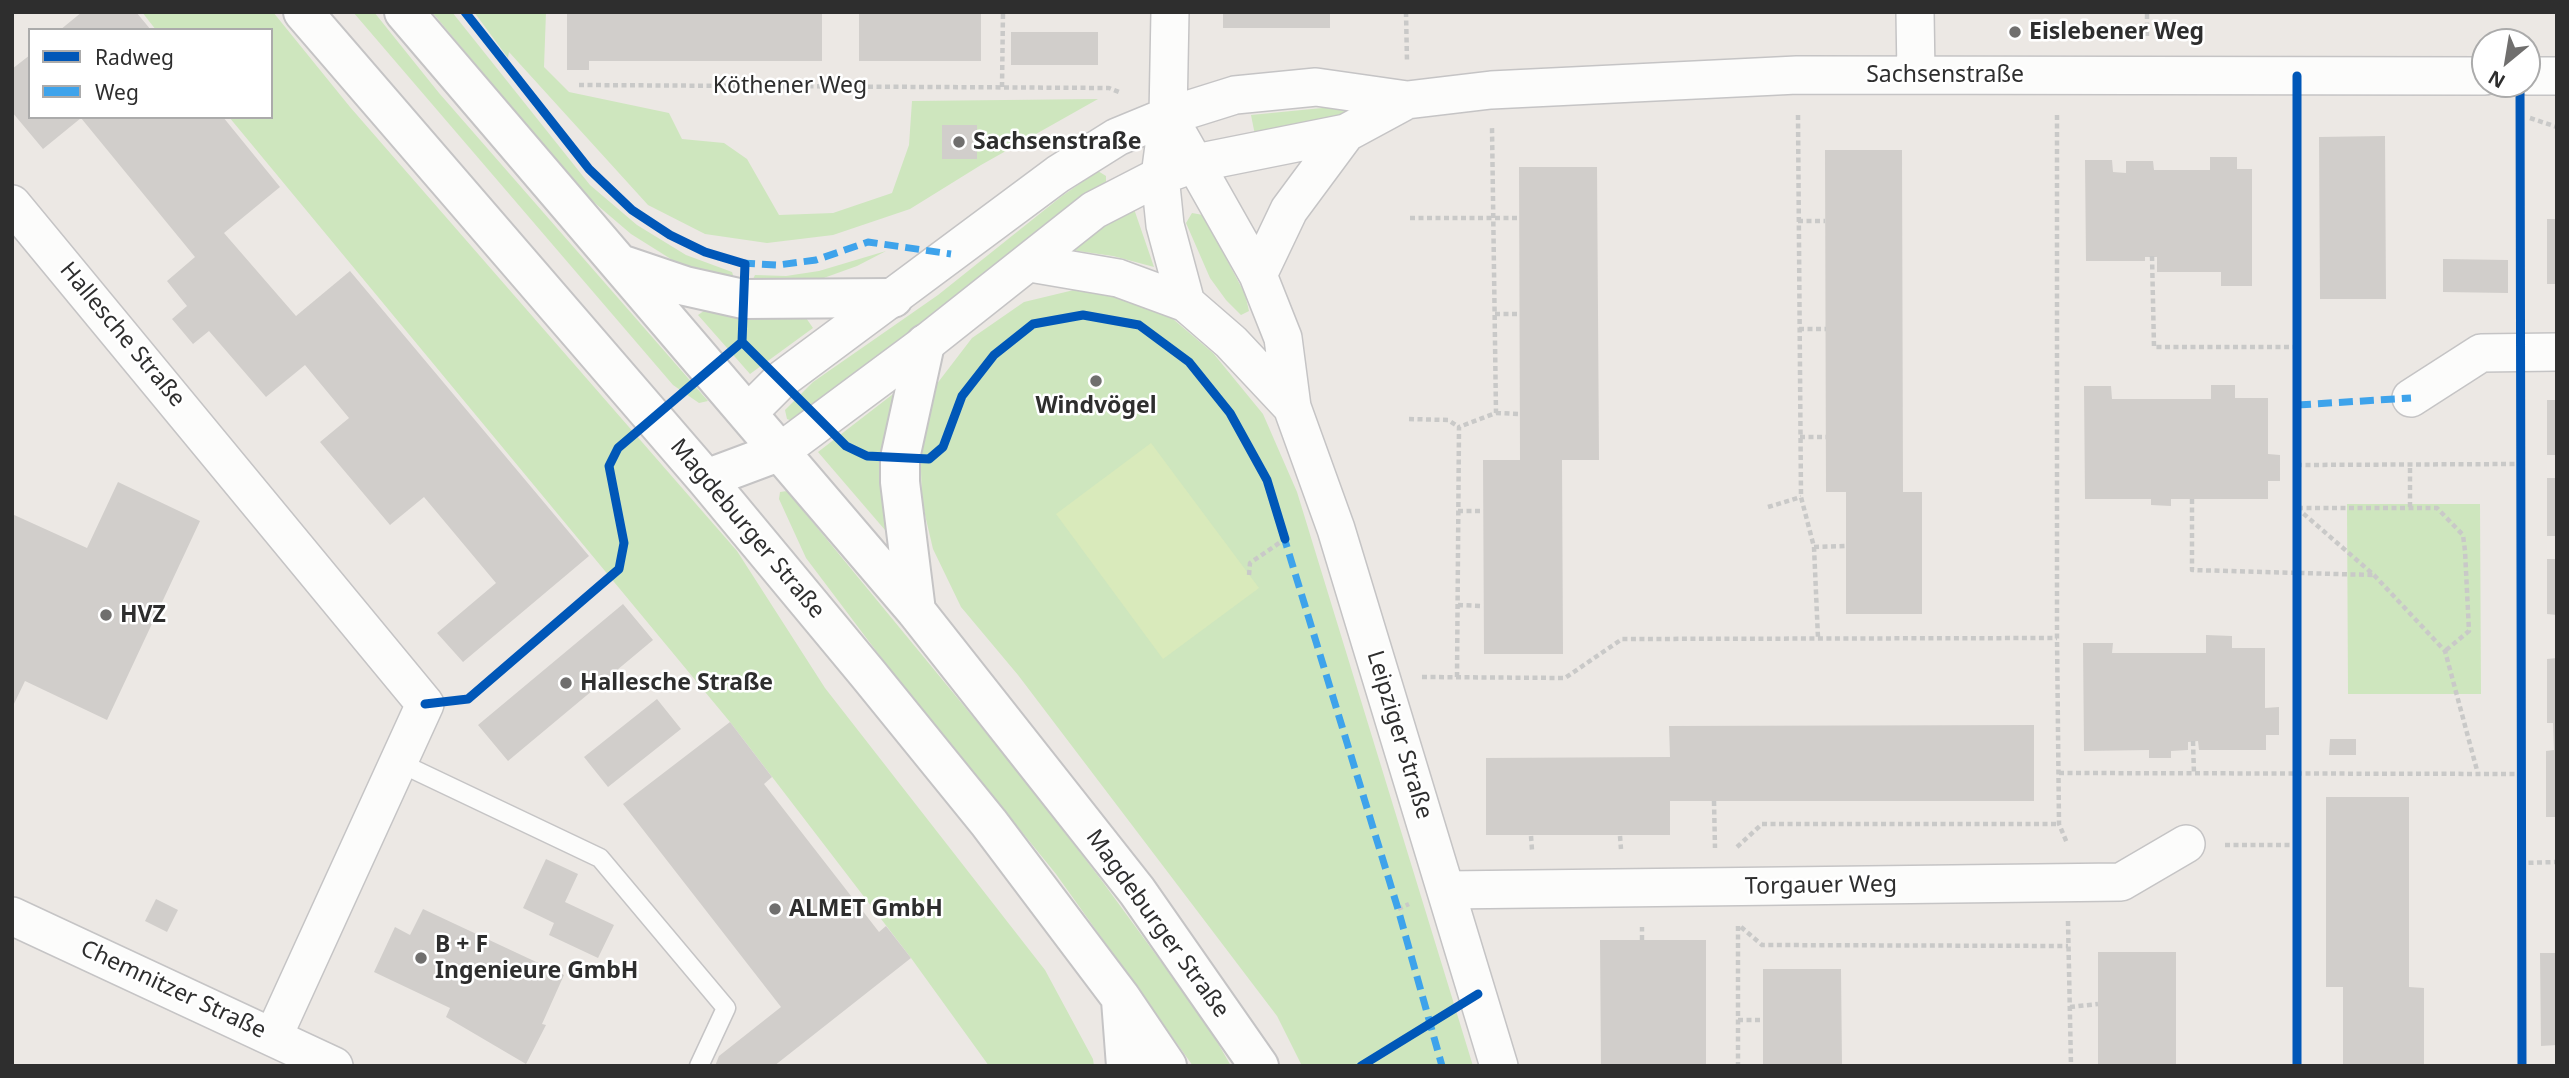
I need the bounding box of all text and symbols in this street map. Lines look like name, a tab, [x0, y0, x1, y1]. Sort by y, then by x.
place label: Eislebener Weg	[2029, 18, 2204, 46]
marker: Eislebener Weg	[2007, 24, 2023, 40]
legend	[28, 28, 273, 119]
north arrow	[2471, 28, 2541, 98]
text: Radweg	[95, 43, 174, 71]
street label: Sachsenstraße	[1866, 61, 2024, 89]
text: N	[2483, 64, 2510, 95]
street label: Köthener Weg	[713, 72, 867, 100]
text: Weg	[95, 78, 139, 106]
place label: Sachsenstraße	[973, 128, 1142, 156]
marker: Sachsenstraße	[951, 134, 967, 150]
street label: Hallesche Straße	[53, 257, 191, 413]
marker: Windvögel	[1088, 373, 1104, 389]
place label: Windvögel	[1035, 392, 1157, 420]
street label: Magdeburger Straße	[664, 434, 830, 624]
place label: HVZ	[120, 601, 166, 629]
marker: HVZ	[98, 607, 114, 623]
street label: Leipziger Straße	[1360, 647, 1438, 823]
place label: Hallesche Straße	[580, 669, 773, 697]
marker: Hallesche Straße	[558, 675, 574, 691]
street label: Magdeburger Straße	[1080, 825, 1234, 1023]
street label: Torgauer Weg	[1745, 871, 1897, 901]
place label: ALMET GmbH	[789, 895, 943, 923]
marker: ALMET GmbH	[767, 901, 783, 917]
place label: B + F Ingenieure GmbH	[435, 931, 638, 985]
street label: Chemnitzer Straße	[76, 935, 270, 1045]
marker: B + F Ingenieure GmbH	[413, 950, 429, 966]

